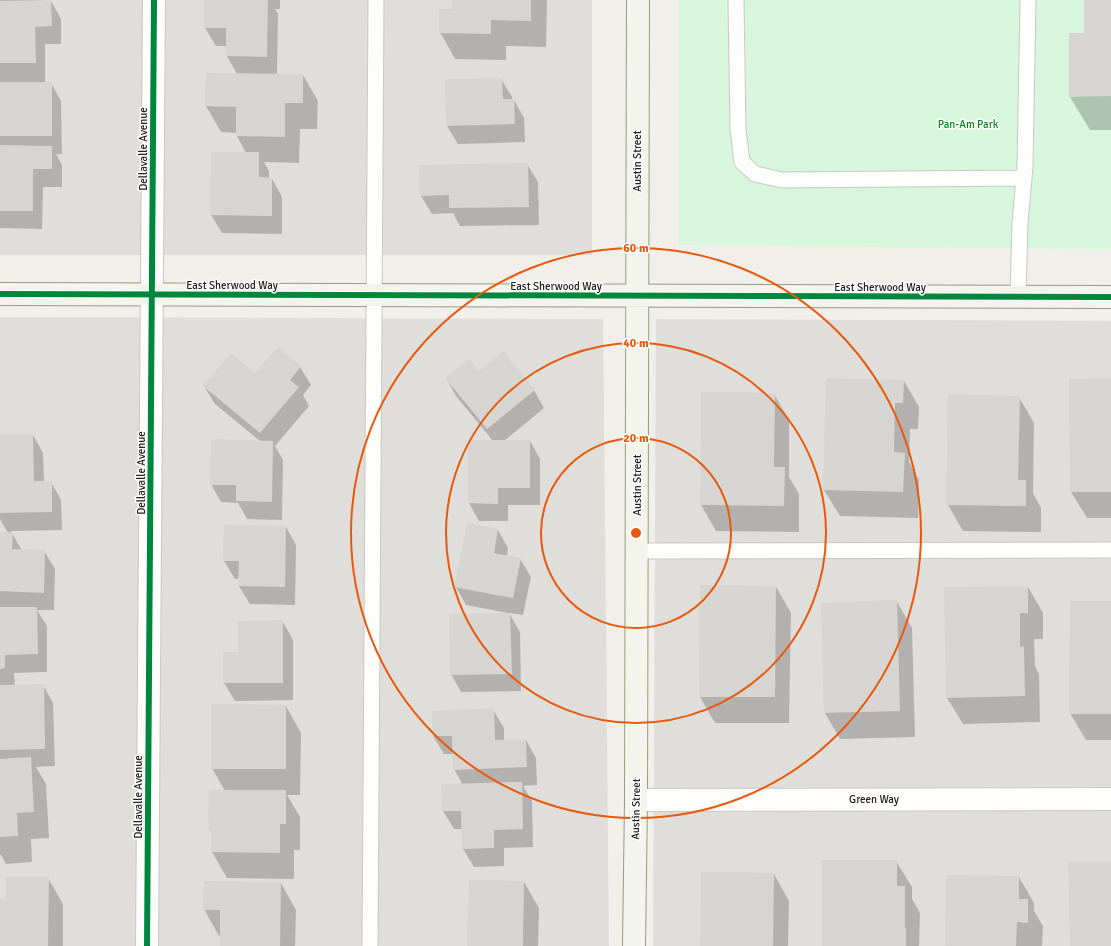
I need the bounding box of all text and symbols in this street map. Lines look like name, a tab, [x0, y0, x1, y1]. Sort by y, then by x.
street label: Dellavalle Avenue	[137, 107, 150, 191]
park label: Pan-Am Park	[938, 118, 999, 131]
street label: Austin Street	[631, 130, 644, 192]
text: 60 m	[623, 241, 649, 256]
street label: East Sherwood Way	[186, 279, 279, 292]
street label: East Sherwood Way	[510, 280, 603, 293]
street label: East Sherwood Way	[834, 281, 927, 294]
text: 40 m	[623, 336, 649, 351]
street label: Dellavalle Avenue	[135, 431, 148, 515]
text: 20 m	[623, 431, 649, 446]
street label: Austin Street	[631, 454, 644, 516]
centre of rings	[629, 526, 643, 540]
street label: Dellavalle Avenue	[132, 755, 145, 839]
street label: Austin Street	[629, 778, 643, 840]
street label: Green Way	[849, 793, 900, 806]

